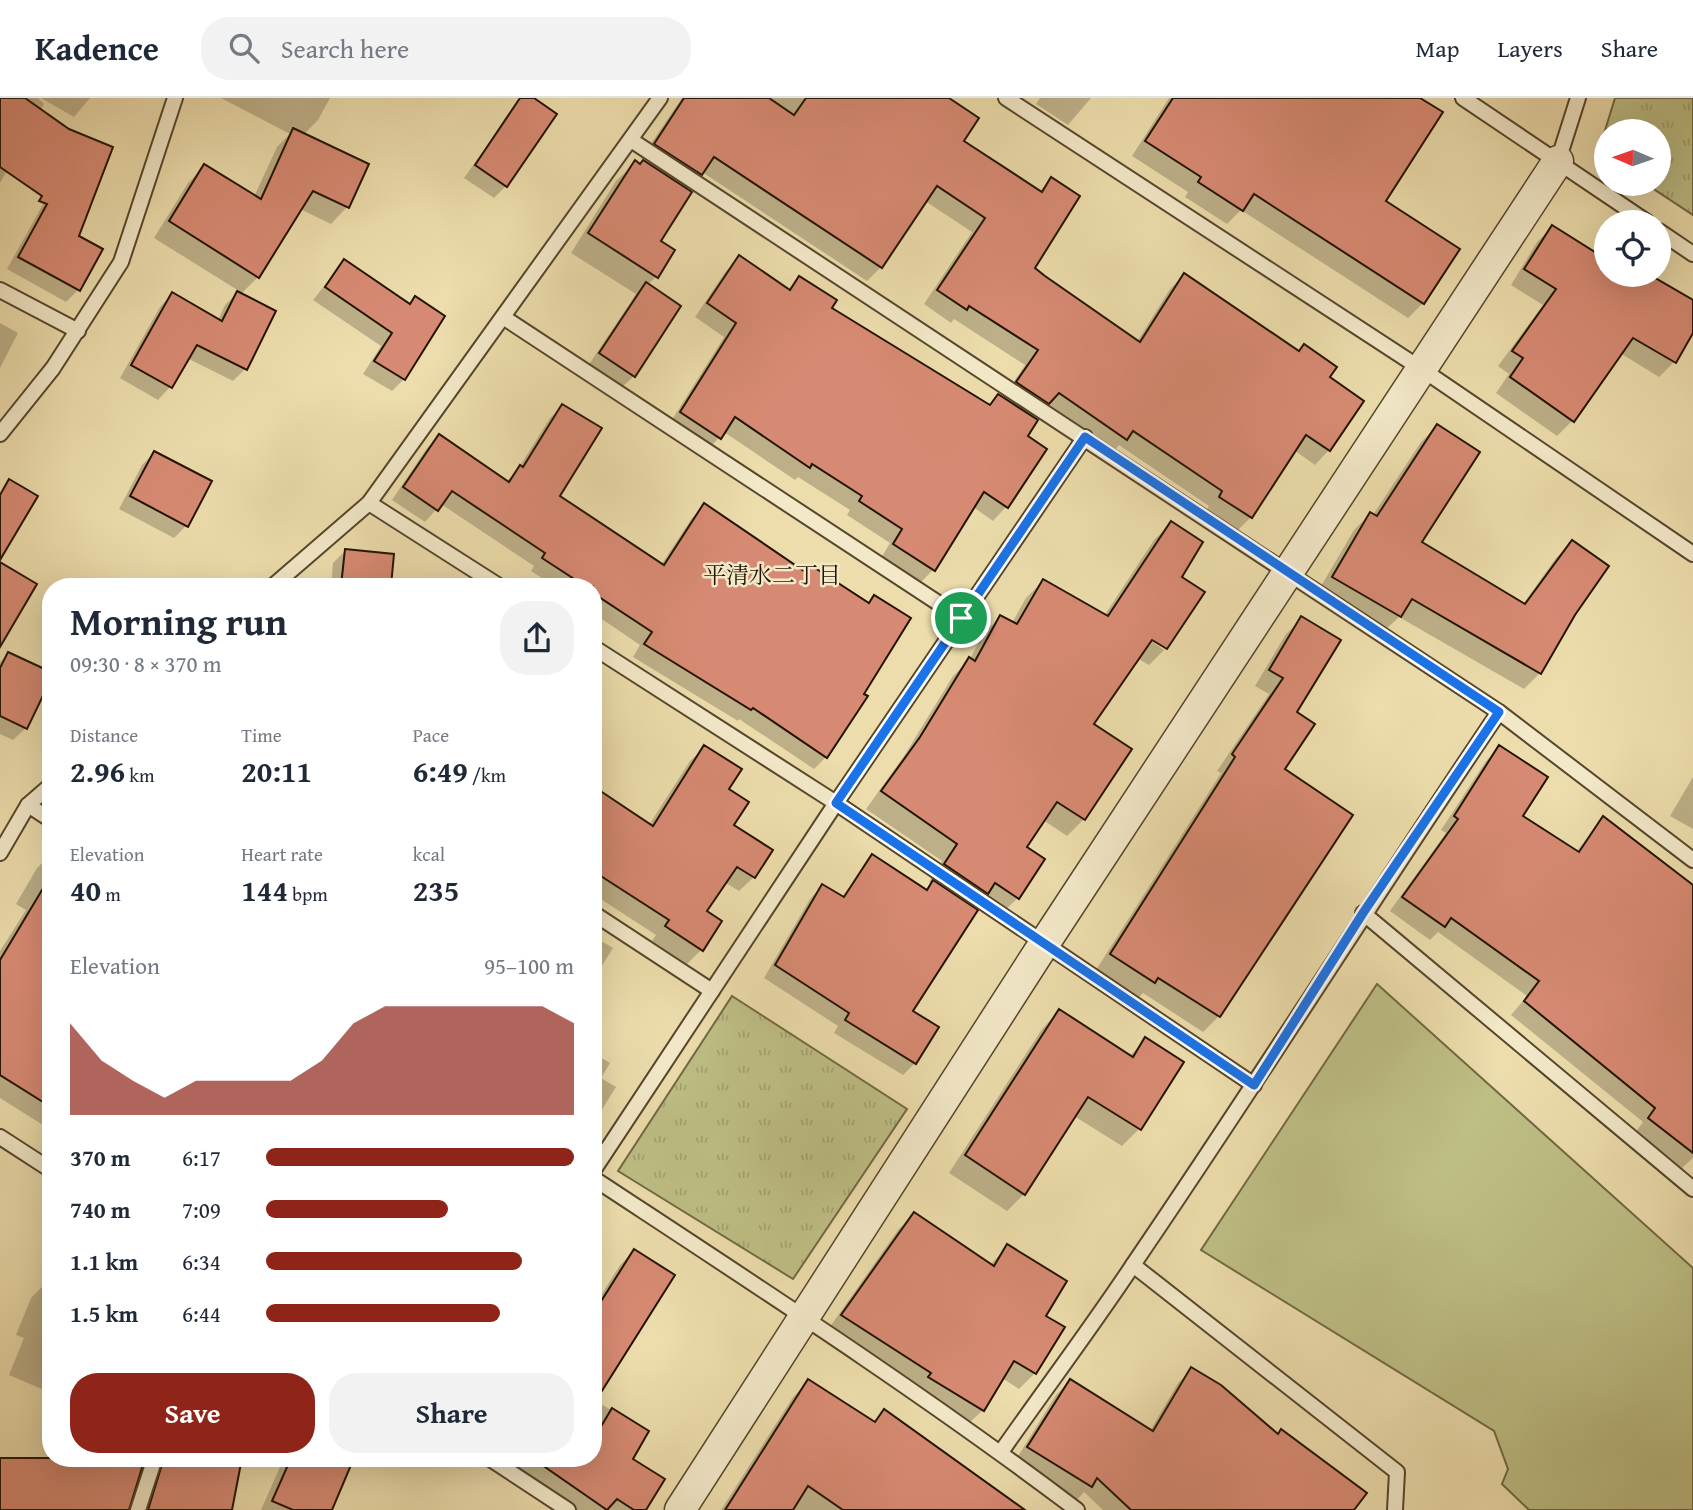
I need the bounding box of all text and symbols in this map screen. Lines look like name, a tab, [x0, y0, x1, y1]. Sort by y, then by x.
search box	[201, 17, 691, 80]
text: Kadence	[35, 24, 159, 72]
icon: search	[225, 29, 263, 67]
text: Search here	[281, 29, 409, 68]
text: Map	[1416, 31, 1459, 66]
text: Layers	[1497, 31, 1563, 66]
text: Share	[1601, 31, 1658, 66]
north arrow	[1594, 119, 1671, 196]
map controls	[1594, 119, 1671, 287]
button: locate	[1594, 210, 1671, 287]
district label: 平清水二丁目	[703, 558, 841, 591]
pin	[931, 588, 991, 648]
text: Morning run	[70, 593, 287, 649]
icon: arrive	[942, 599, 980, 637]
button: share	[500, 601, 574, 675]
text: 09:30 · 8 × 370 m	[70, 647, 222, 680]
text: Distance	[70, 721, 138, 749]
text: Time	[241, 721, 282, 749]
text: Pace	[413, 721, 449, 749]
text: 2.96	[70, 749, 125, 793]
text: 20:11	[241, 749, 312, 793]
text: 6:49	[413, 749, 468, 793]
text: km	[125, 761, 154, 789]
text: /km	[468, 761, 506, 789]
text: Elevation	[70, 840, 144, 868]
text: Heart rate	[241, 840, 323, 868]
text: kcal	[413, 840, 445, 868]
text: 40	[70, 868, 101, 912]
text: 144	[241, 868, 288, 912]
text: 235	[413, 868, 459, 912]
text: m	[101, 880, 121, 908]
text: bpm	[288, 880, 328, 908]
text: Elevation	[70, 949, 160, 982]
text: 95–100 m	[484, 949, 574, 982]
text: 370 m	[70, 1141, 131, 1174]
text: 6:17	[182, 1141, 221, 1174]
text: 740 m	[70, 1193, 131, 1226]
text: 7:09	[182, 1193, 221, 1226]
text: 1.1 km	[70, 1245, 138, 1278]
text: 6:34	[182, 1245, 221, 1278]
text: 1.5 km	[70, 1297, 138, 1330]
text: 6:44	[182, 1297, 221, 1330]
button: Save	[70, 1373, 315, 1453]
button: Share	[329, 1373, 574, 1453]

